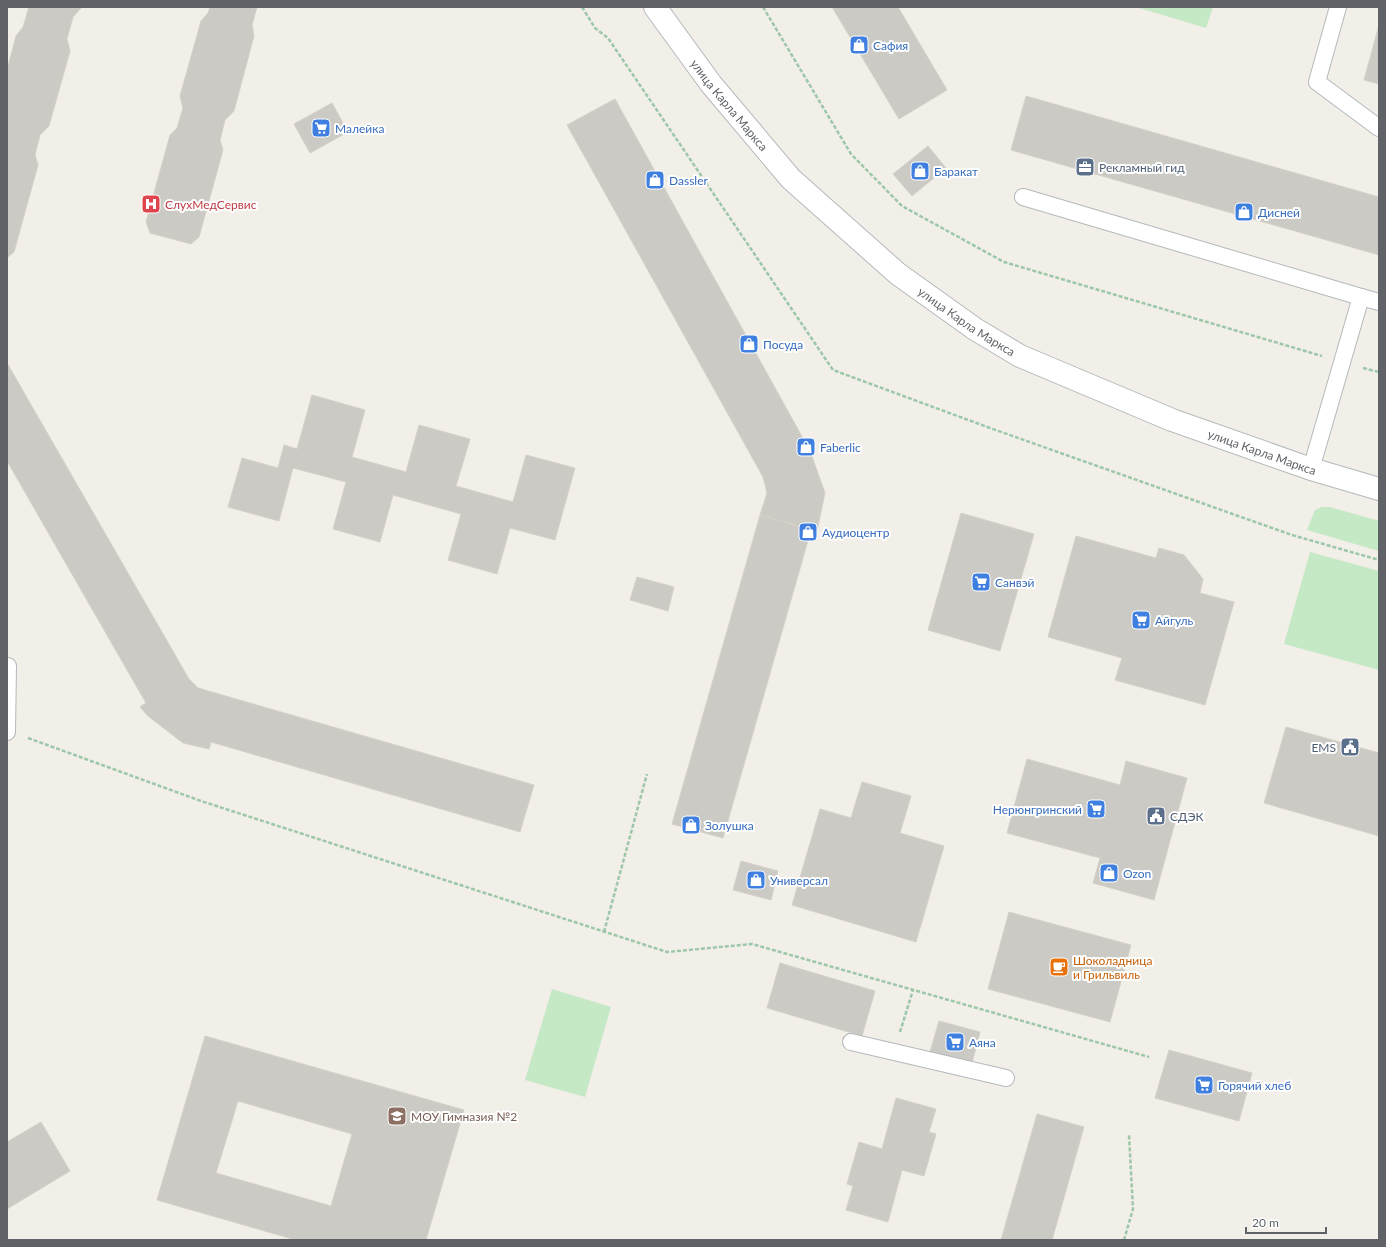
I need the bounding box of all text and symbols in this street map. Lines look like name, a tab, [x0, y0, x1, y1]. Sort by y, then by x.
shop icon: Сафия	[848, 34, 870, 56]
place label: Сафия	[873, 38, 908, 53]
street label: улица Карла Маркса	[688, 56, 771, 154]
supermarket icon: Малейка	[310, 117, 332, 139]
place label: Малейка	[335, 121, 384, 136]
office icon: Рекламный гид	[1074, 156, 1096, 178]
shop icon: Баракат	[909, 160, 931, 182]
place label: Рекламный гид	[1099, 160, 1185, 175]
place label: Баракат	[934, 164, 978, 179]
shop icon: Dassler	[644, 169, 666, 191]
place label: Dassler	[669, 173, 708, 188]
hospital icon: СлухМедСервис	[140, 193, 162, 215]
place label: СлухМедСервис	[165, 197, 257, 212]
shop icon: Дисней	[1233, 201, 1255, 223]
place label: Дисней	[1258, 205, 1300, 220]
street label: улица Карла Маркса	[915, 283, 1018, 359]
shop icon: Посуда	[738, 333, 760, 355]
place label: Посуда	[763, 337, 803, 352]
street label: улица Карла Маркса	[1206, 426, 1318, 478]
shop icon: Faberlic	[795, 436, 817, 458]
place label: Faberlic	[820, 440, 861, 455]
shop icon: Аудиоцентр	[797, 521, 819, 543]
place label: Аудиоцентр	[822, 525, 890, 540]
supermarket icon: Санвэй	[970, 571, 992, 593]
place label: Санвэй	[995, 575, 1034, 590]
supermarket icon: Айгуль	[1130, 609, 1152, 631]
place label: Айгуль	[1155, 613, 1194, 628]
public building icon: EMS	[1339, 736, 1361, 758]
place label: EMS	[1311, 740, 1336, 755]
supermarket icon: Нерюнгринский	[1085, 798, 1107, 820]
place label: Нерюнгринский	[993, 802, 1082, 817]
public building icon: СДЭК	[1145, 805, 1167, 827]
place label: СДЭК	[1170, 809, 1204, 824]
shop icon: Золушка	[680, 814, 702, 836]
place label: Золушка	[705, 818, 754, 833]
shop icon: Ozon	[1098, 862, 1120, 884]
place label: Ozon	[1123, 866, 1151, 881]
shop icon: Универсал	[745, 869, 767, 891]
place label: Универсал	[770, 873, 828, 888]
place label: Шоколадница и Грильвиль	[1073, 953, 1152, 982]
cafe icon: Шоколадница и Грильвиль	[1048, 956, 1070, 978]
supermarket icon: Аяна	[944, 1031, 966, 1053]
place label: Аяна	[969, 1035, 996, 1050]
supermarket icon: Горячий хлеб	[1193, 1074, 1215, 1096]
place label: Горячий хлеб	[1218, 1078, 1291, 1093]
school or university icon: МОУ Гимназия №2	[386, 1105, 408, 1127]
place label: МОУ Гимназия №2	[411, 1109, 517, 1124]
scale bar	[1246, 1209, 1326, 1235]
text: 20 m	[1252, 1215, 1279, 1230]

